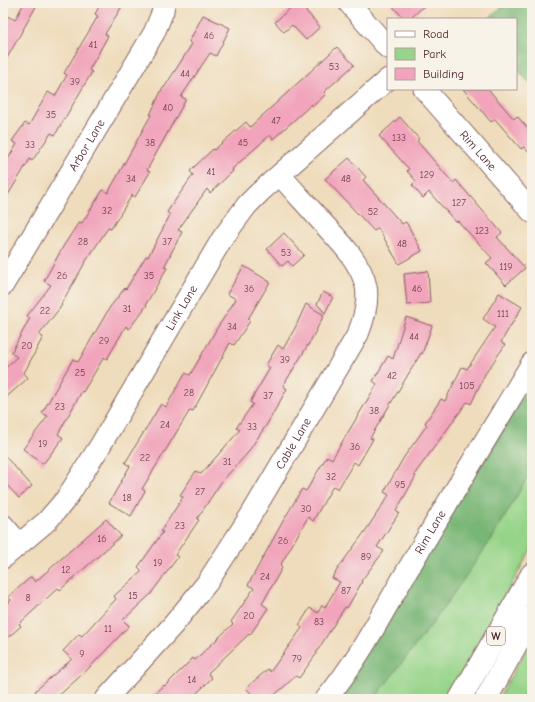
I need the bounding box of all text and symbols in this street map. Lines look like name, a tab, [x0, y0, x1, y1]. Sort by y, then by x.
legend	[387, 18, 517, 90]
text: Road	[423, 27, 449, 41]
house number: 46	[204, 30, 214, 42]
house number: 41	[89, 39, 97, 51]
text: Park	[423, 47, 446, 61]
house number: 53	[329, 61, 339, 73]
text: Building	[423, 67, 464, 81]
house number: 44	[180, 68, 190, 80]
house number: 39	[70, 76, 80, 88]
house number: 40	[163, 102, 173, 114]
house number: 35	[46, 109, 56, 121]
house number: 47	[271, 115, 281, 127]
street label: Arbor Lane	[66, 117, 108, 174]
street label: Rim Lane	[457, 128, 499, 173]
house number: 133	[392, 132, 406, 144]
house number: 38	[145, 137, 155, 149]
house number: 45	[238, 137, 248, 149]
house number: 33	[25, 139, 35, 151]
house number: 41	[207, 166, 215, 178]
house number: 129	[420, 169, 434, 181]
house number: 34	[126, 173, 136, 185]
house number: 48	[341, 173, 351, 185]
house number: 127	[452, 197, 466, 209]
house number: 32	[102, 205, 112, 217]
house number: 52	[368, 206, 378, 218]
house number: 123	[475, 225, 489, 237]
house number: 28	[78, 236, 88, 248]
house number: 37	[162, 236, 172, 248]
house number: 48	[397, 238, 407, 250]
house number: 53	[281, 247, 291, 259]
house number: 119	[499, 261, 513, 273]
house number: 26	[57, 270, 67, 282]
house number: 35	[144, 270, 154, 282]
street label: Link Lane	[163, 283, 200, 333]
house number: 36	[244, 283, 254, 295]
house number: 46	[412, 283, 422, 295]
house number: 31	[122, 303, 132, 315]
house number: 22	[40, 305, 50, 317]
house number: 111	[497, 308, 509, 320]
house number: 34	[227, 321, 237, 333]
house number: 44	[409, 331, 419, 343]
house number: 29	[99, 335, 109, 347]
house number: 20	[21, 340, 33, 352]
house number: 39	[280, 354, 290, 366]
house number: 25	[75, 367, 85, 379]
house number: 42	[387, 370, 397, 382]
house number: 105	[459, 380, 475, 392]
house number: 28	[184, 387, 194, 399]
house number: 37	[263, 390, 273, 402]
house number: 23	[55, 401, 65, 413]
house number: 38	[369, 405, 379, 417]
street label: Cable Lane	[273, 415, 314, 472]
house number: 24	[160, 419, 170, 431]
house number: 33	[247, 421, 257, 433]
house number: 19	[38, 438, 48, 450]
house number: 36	[350, 441, 360, 453]
house number: 22	[140, 452, 150, 464]
house number: 31	[222, 456, 232, 468]
house number: 32	[326, 471, 336, 483]
house number: 95	[395, 479, 405, 491]
house number: 27	[195, 486, 205, 498]
house number: 18	[122, 492, 132, 504]
house number: 30	[300, 503, 312, 515]
street label: Rim Lane	[412, 508, 449, 556]
house number: 23	[175, 520, 185, 532]
house number: 16	[97, 533, 107, 545]
house number: 26	[278, 535, 288, 547]
house number: 89	[361, 551, 371, 563]
house number: 19	[153, 557, 163, 569]
house number: 12	[61, 564, 71, 576]
house number: 24	[260, 571, 270, 583]
house number: 87	[341, 585, 351, 597]
house number: 15	[128, 590, 138, 602]
house number: 8	[25, 592, 31, 604]
house number: 20	[243, 610, 255, 622]
house number: 83	[314, 616, 324, 628]
house number: 11	[104, 623, 112, 635]
road number: W	[487, 627, 505, 645]
house number: 9	[79, 648, 85, 660]
house number: 79	[292, 653, 302, 665]
house number: 14	[188, 674, 197, 686]

